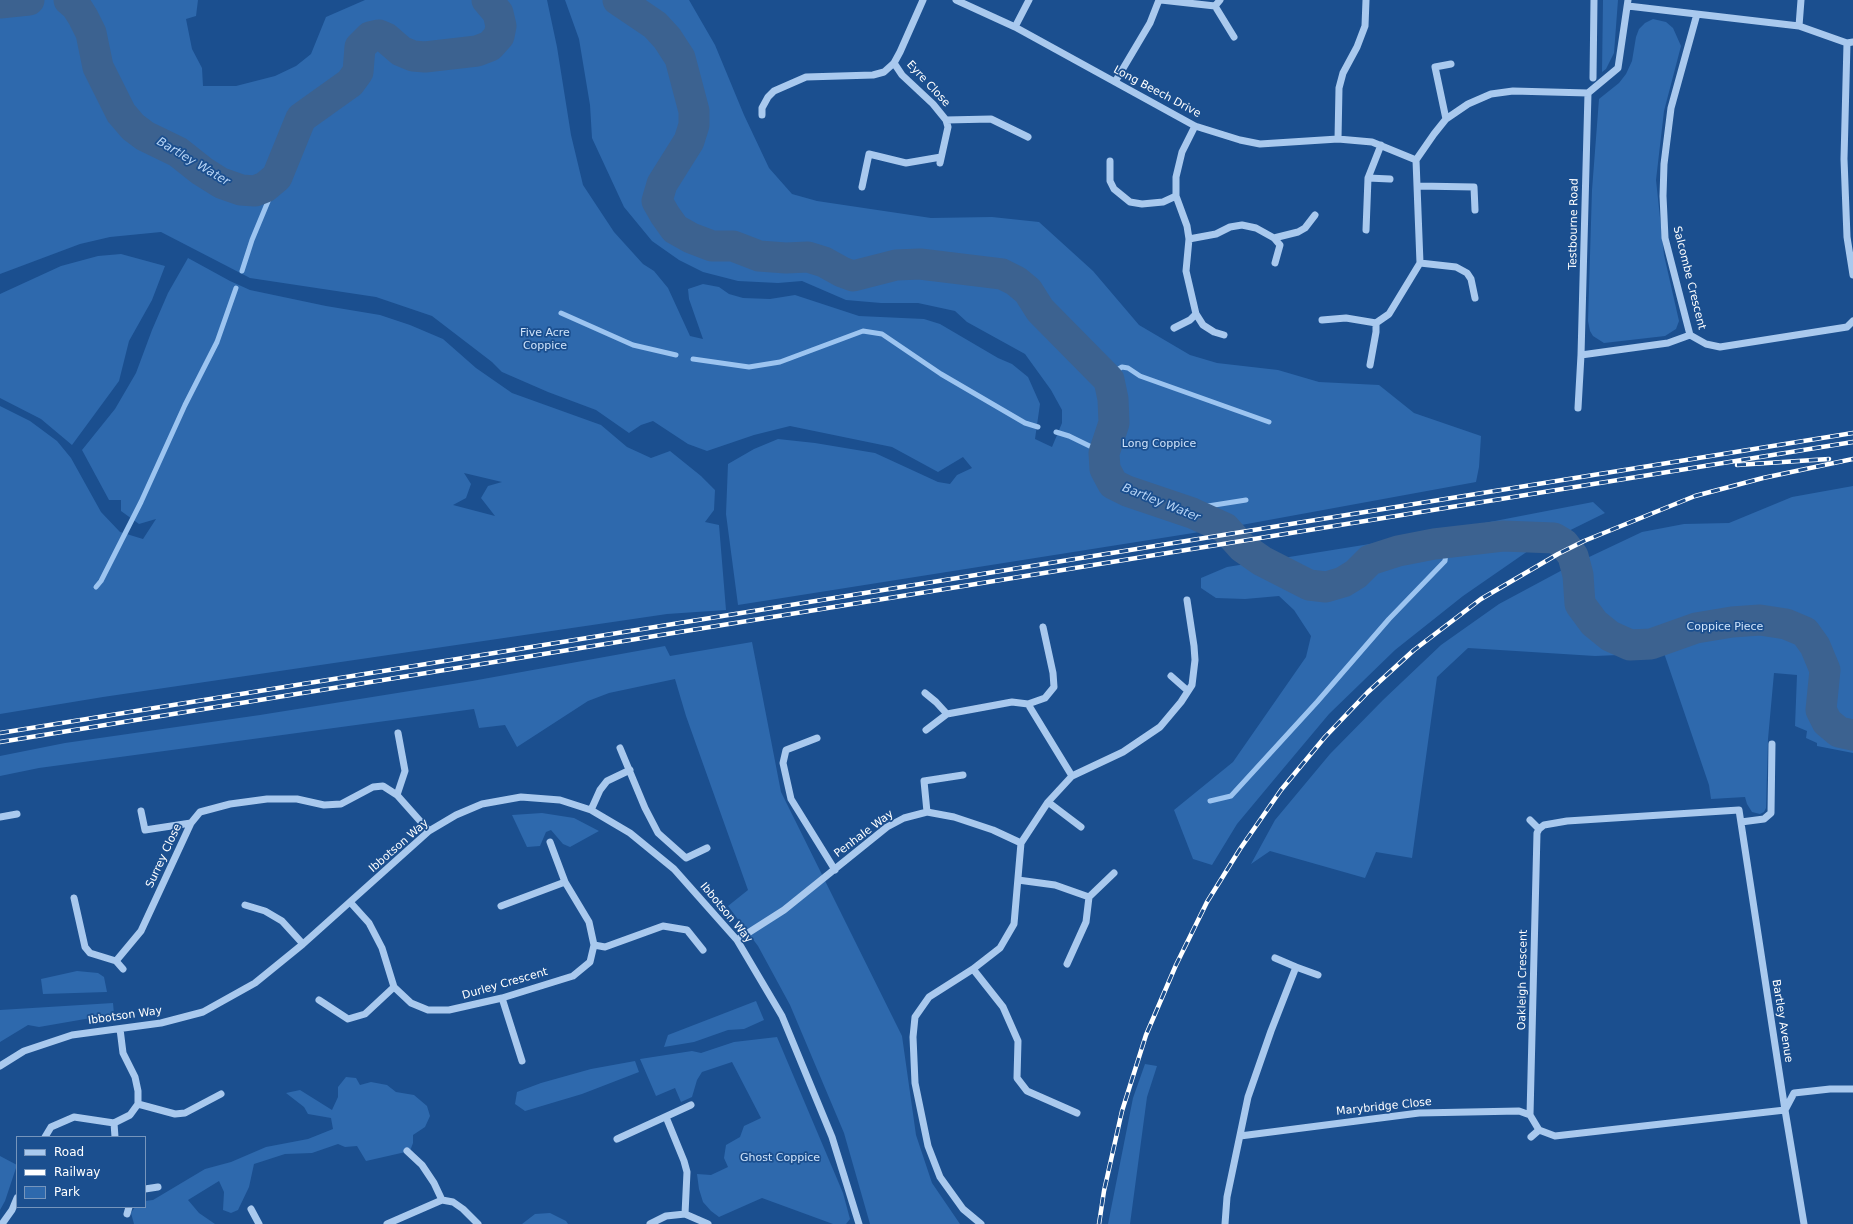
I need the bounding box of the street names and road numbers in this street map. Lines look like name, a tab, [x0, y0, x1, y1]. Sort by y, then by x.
street label: Eyre Close	[903, 58, 953, 110]
street label: Long Beech Drive	[1111, 63, 1203, 121]
street label: Testbourne Road	[1567, 178, 1581, 270]
street label: Salcombe Crescent	[1670, 225, 1708, 331]
street label: Penhale Way	[832, 808, 896, 860]
street label: Ibbotson Way	[367, 817, 431, 875]
street label: Surrey Close	[143, 822, 185, 890]
street label: Ibbotson Way	[697, 880, 755, 946]
street label: Oakleigh Crescent	[1516, 930, 1530, 1030]
street label: Durley Crescent	[461, 965, 549, 1003]
street label: Bartley Avenue	[1769, 979, 1795, 1063]
street label: Ibbotson Way	[87, 1004, 163, 1028]
street label: Marybridge Close	[1336, 1095, 1432, 1119]

